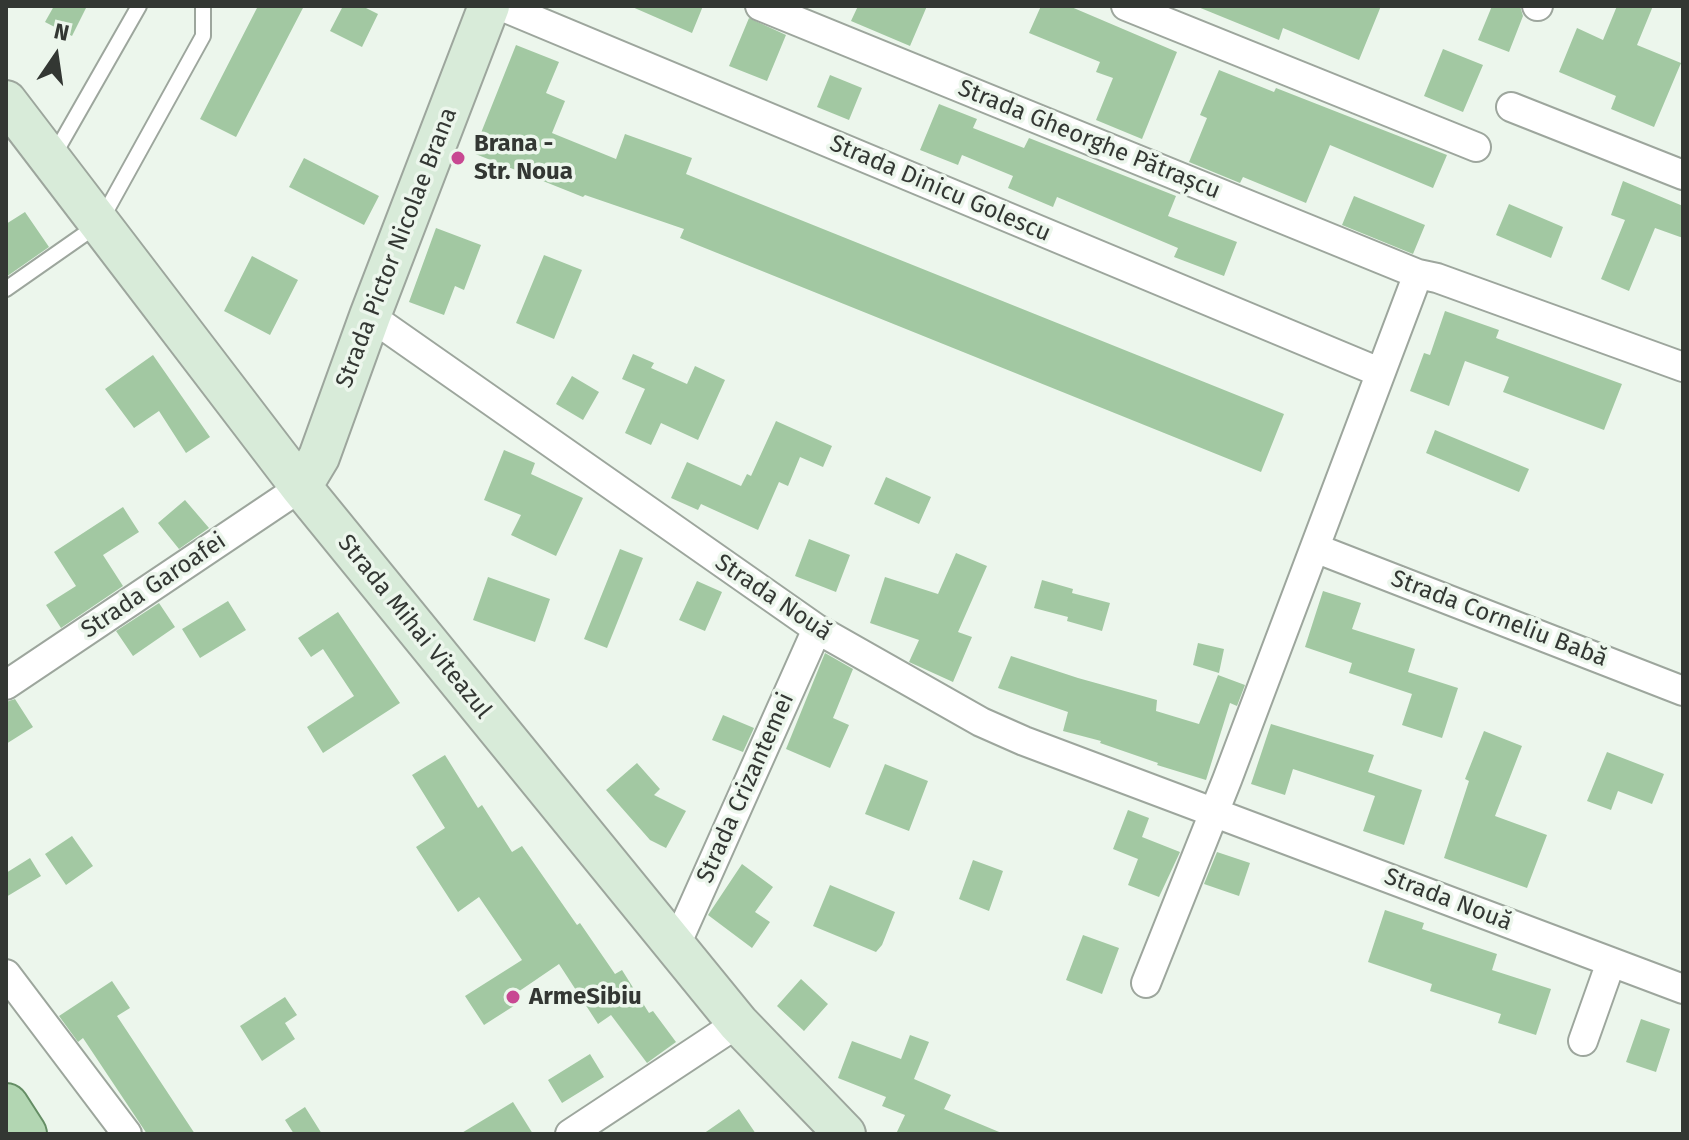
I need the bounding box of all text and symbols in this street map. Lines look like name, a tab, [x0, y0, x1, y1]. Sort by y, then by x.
north arrow	[16, 16, 96, 96]
text: N	[51, 17, 72, 47]
street label: Strada Gheorghe Pătrașcu	[954, 74, 1224, 206]
street label: Strada Pictor Nicolae Brana	[330, 104, 464, 392]
street label: Strada Dinicu Golescu	[825, 129, 1055, 249]
place label: Brana - Str. Noua	[474, 130, 573, 186]
marker: Brana - Str. Noua	[449, 149, 467, 167]
street label: Strada Garoafei	[76, 527, 232, 645]
street label: Strada Mihai Viteazul	[331, 529, 497, 725]
street label: Strada Nouă	[709, 548, 837, 648]
street label: Strada Corneliu Babă	[1387, 564, 1611, 674]
street label: Strada Crizantemei	[691, 688, 801, 888]
street label: Strada Nouă	[1380, 862, 1516, 938]
place label: ArmeSibiu	[529, 983, 642, 1011]
marker: ArmeSibiu	[504, 988, 522, 1006]

